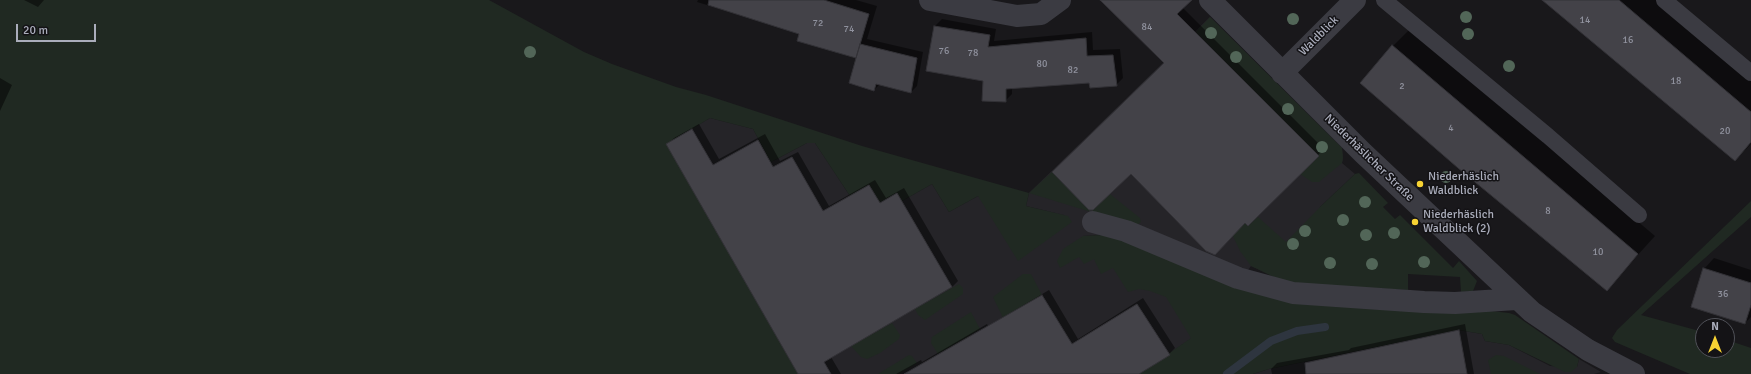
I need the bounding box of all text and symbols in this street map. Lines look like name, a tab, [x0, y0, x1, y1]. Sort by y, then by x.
street label: Waldblick	[1296, 13, 1342, 59]
house number: 14	[1580, 14, 1590, 26]
scale bar	[18, 16, 98, 42]
house number: 72	[813, 17, 823, 29]
house number: 84	[1142, 21, 1152, 33]
text: 20 m	[23, 23, 48, 38]
house number: 74	[844, 23, 854, 35]
house number: 16	[1623, 34, 1633, 46]
house number: 76	[939, 45, 949, 57]
house number: 78	[968, 47, 978, 59]
house number: 80	[1037, 58, 1047, 70]
house number: 82	[1068, 64, 1078, 76]
house number: 18	[1671, 75, 1681, 87]
house number: 2	[1399, 80, 1405, 92]
street label: Niederhäslicher Straße	[1321, 112, 1417, 204]
house number: 4	[1448, 122, 1454, 134]
house number: 20	[1720, 125, 1730, 137]
place label: Niederhäslich Waldblick	[1428, 170, 1499, 198]
marker: Niederhäslich Waldblick	[1415, 179, 1425, 189]
house number: 8	[1545, 205, 1551, 217]
place label: Niederhäslich Waldblick (2)	[1423, 208, 1494, 236]
marker: Niederhäslich Waldblick (2)	[1410, 217, 1420, 227]
house number: 10	[1593, 246, 1603, 258]
house number: 36	[1718, 288, 1728, 300]
north arrow	[1695, 318, 1735, 358]
text: N	[1711, 320, 1719, 333]

